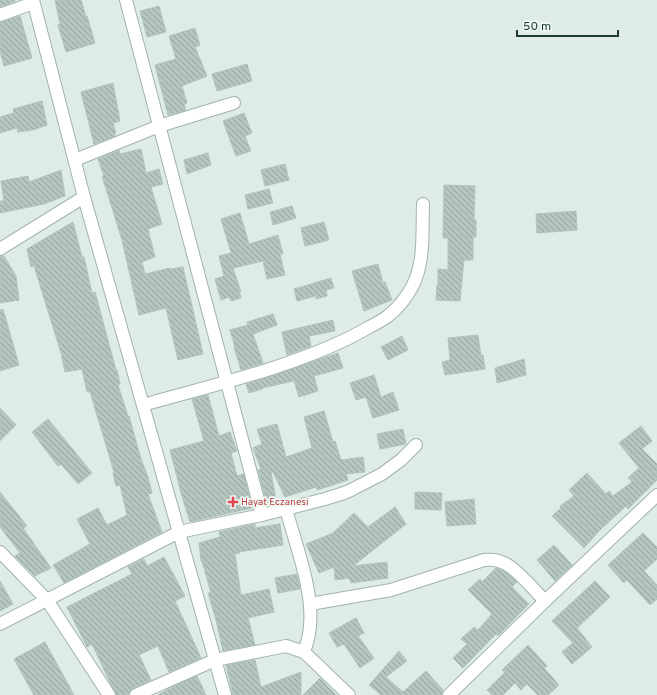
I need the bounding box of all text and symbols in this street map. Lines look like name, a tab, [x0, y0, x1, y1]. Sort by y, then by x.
scale bar	[517, 12, 618, 38]
text: 50 m	[523, 19, 551, 35]
place label: Hayat Eczanesi	[241, 496, 309, 509]
marker: Hayat Eczanesi	[228, 497, 238, 507]

